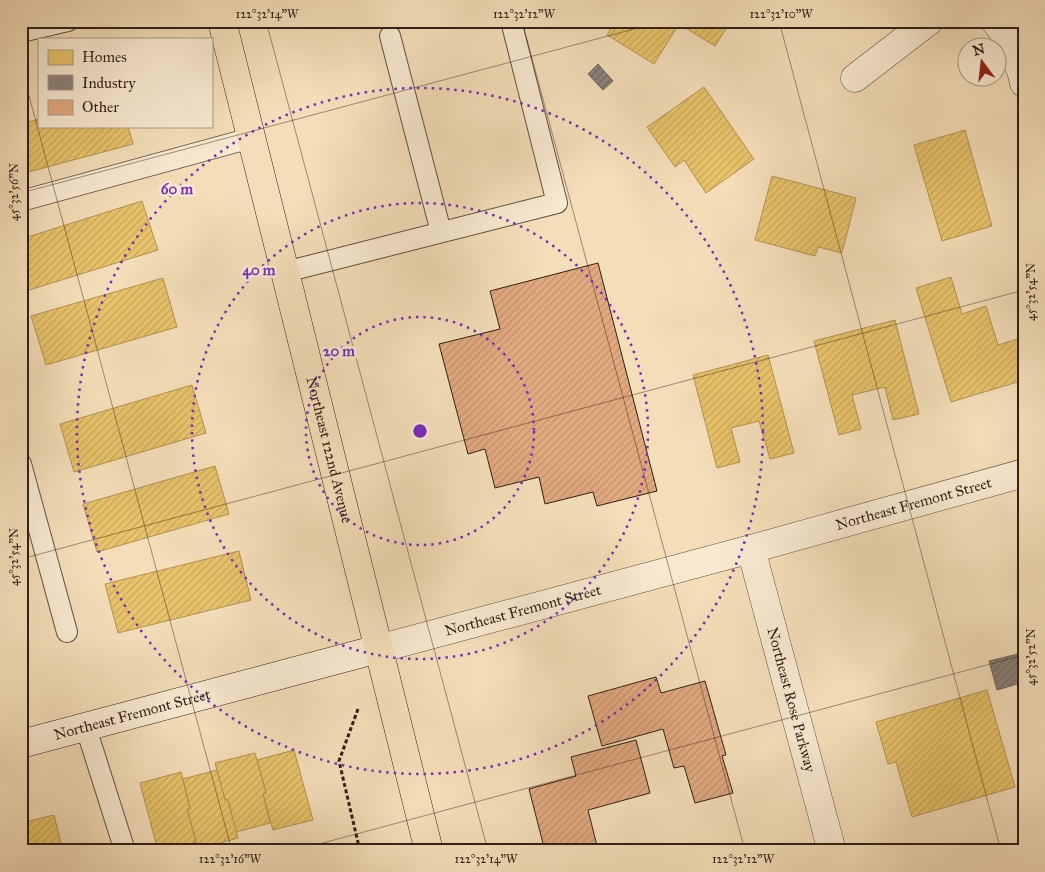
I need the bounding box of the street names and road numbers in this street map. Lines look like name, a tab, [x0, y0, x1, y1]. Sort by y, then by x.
street label: Northeast 122nd Avenue	[302, 375, 356, 525]
street label: Northeast Fremont Street	[833, 473, 994, 534]
street label: Northeast Fremont Street	[443, 580, 604, 640]
street label: Northeast Rose Parkway	[763, 625, 820, 775]
street label: Northeast Fremont Street	[52, 685, 213, 744]

